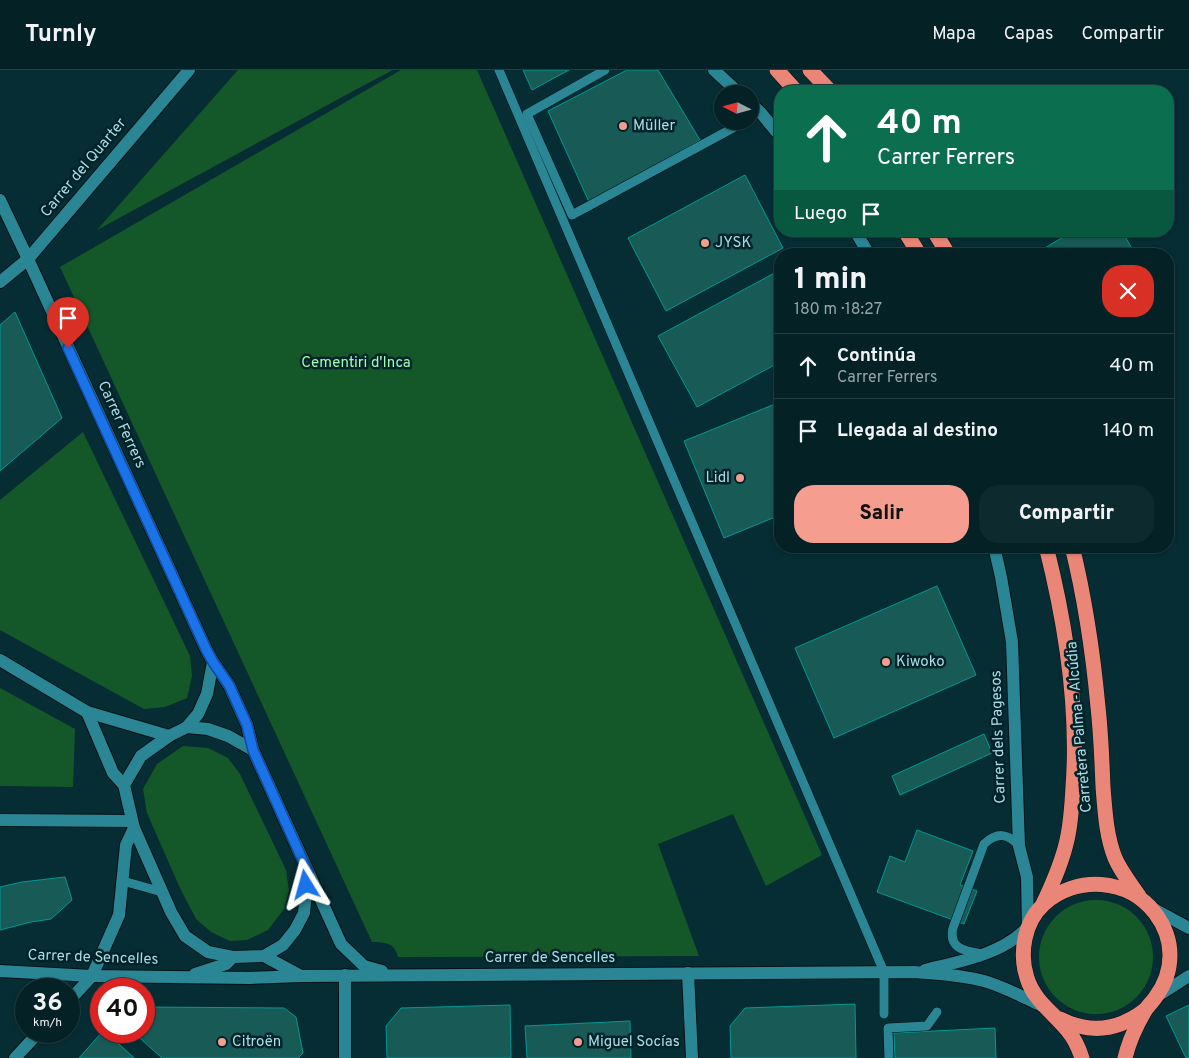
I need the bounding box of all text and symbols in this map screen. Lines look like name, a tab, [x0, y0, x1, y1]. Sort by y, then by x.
text: Turnly	[25, 20, 97, 50]
text: Mapa	[932, 23, 976, 46]
text: Capas	[1004, 23, 1053, 46]
text: Compartir	[1081, 23, 1164, 46]
north arrow	[714, 85, 759, 130]
map controls	[714, 85, 759, 130]
text: 40 m	[877, 102, 962, 146]
icon: ahead	[794, 105, 859, 170]
street label: Carrer del Quarter	[37, 114, 131, 222]
place label: Müller	[633, 117, 676, 136]
marker: Müller	[617, 120, 629, 132]
text: Carrer Ferrers	[877, 145, 1015, 172]
icon: arrive	[857, 200, 885, 228]
text: Luego	[794, 202, 847, 226]
place label: JYSK	[715, 234, 751, 253]
marker: JYSK	[699, 237, 711, 249]
text: 1 min	[794, 262, 867, 299]
button: close	[1102, 265, 1154, 317]
pin	[47, 297, 89, 348]
text: 180 m · 18:27	[794, 300, 882, 320]
icon: arrive	[54, 304, 82, 332]
text: Continúa	[837, 344, 916, 368]
icon: ahead	[794, 352, 822, 380]
park label: Cementiri d'Inca	[301, 354, 411, 373]
text: 40 m	[1109, 354, 1154, 378]
text: Carrer Ferrers	[837, 368, 937, 388]
street label: Carrer Ferrers	[92, 378, 150, 472]
icon: arrive	[794, 417, 822, 445]
text: Llegada al destino	[837, 419, 998, 443]
text: 140 m	[1103, 419, 1154, 443]
place label: Lidl	[705, 469, 730, 488]
marker: Lidl	[734, 472, 746, 484]
button: Salir	[794, 485, 969, 543]
button: Compartir	[979, 485, 1154, 543]
street label: Carretera Palma - Alcúdia	[1063, 641, 1097, 813]
place label: Kiwoko	[896, 653, 945, 672]
marker: Kiwoko	[880, 656, 892, 668]
street label: Carrer dels Pagesos	[987, 670, 1011, 804]
position arrow	[279, 858, 331, 910]
street label: Carrer de Sencelles	[27, 946, 159, 970]
street label: Carrer de Sencelles	[485, 949, 615, 968]
speed limit sign: 40	[90, 978, 155, 1043]
text: 36	[32, 988, 63, 1020]
text: km/h	[33, 1015, 62, 1031]
place label: Citroën	[232, 1033, 281, 1052]
place label: Miguel Socías	[588, 1033, 680, 1052]
marker: Citroën	[216, 1036, 228, 1048]
marker: Miguel Socías	[572, 1036, 584, 1048]

